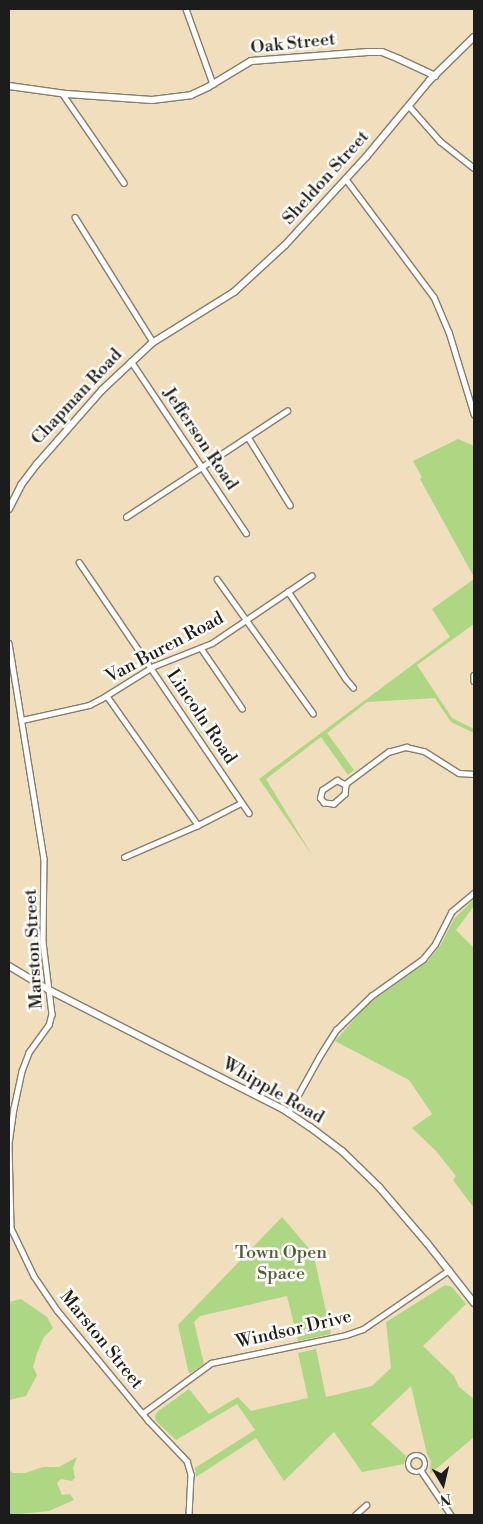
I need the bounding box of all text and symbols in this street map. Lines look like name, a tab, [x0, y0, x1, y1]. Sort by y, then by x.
street label: Oak Street	[250, 29, 336, 59]
street label: Sheldon Street	[278, 127, 374, 229]
street label: Chapman Road	[27, 344, 127, 450]
street label: Jefferson Road	[158, 384, 242, 494]
street label: Van Buren Road	[102, 608, 228, 688]
street label: Lincoln Road	[161, 666, 241, 768]
street label: Marston Street	[20, 888, 48, 1010]
street label: Whipple Road	[218, 1053, 328, 1129]
park label: Town Open Space	[235, 1243, 327, 1286]
street label: Marston Street	[55, 1286, 147, 1394]
street label: Windsor Drive	[234, 1306, 354, 1354]
north arrow	[418, 1459, 468, 1509]
text: N	[438, 1489, 452, 1509]

